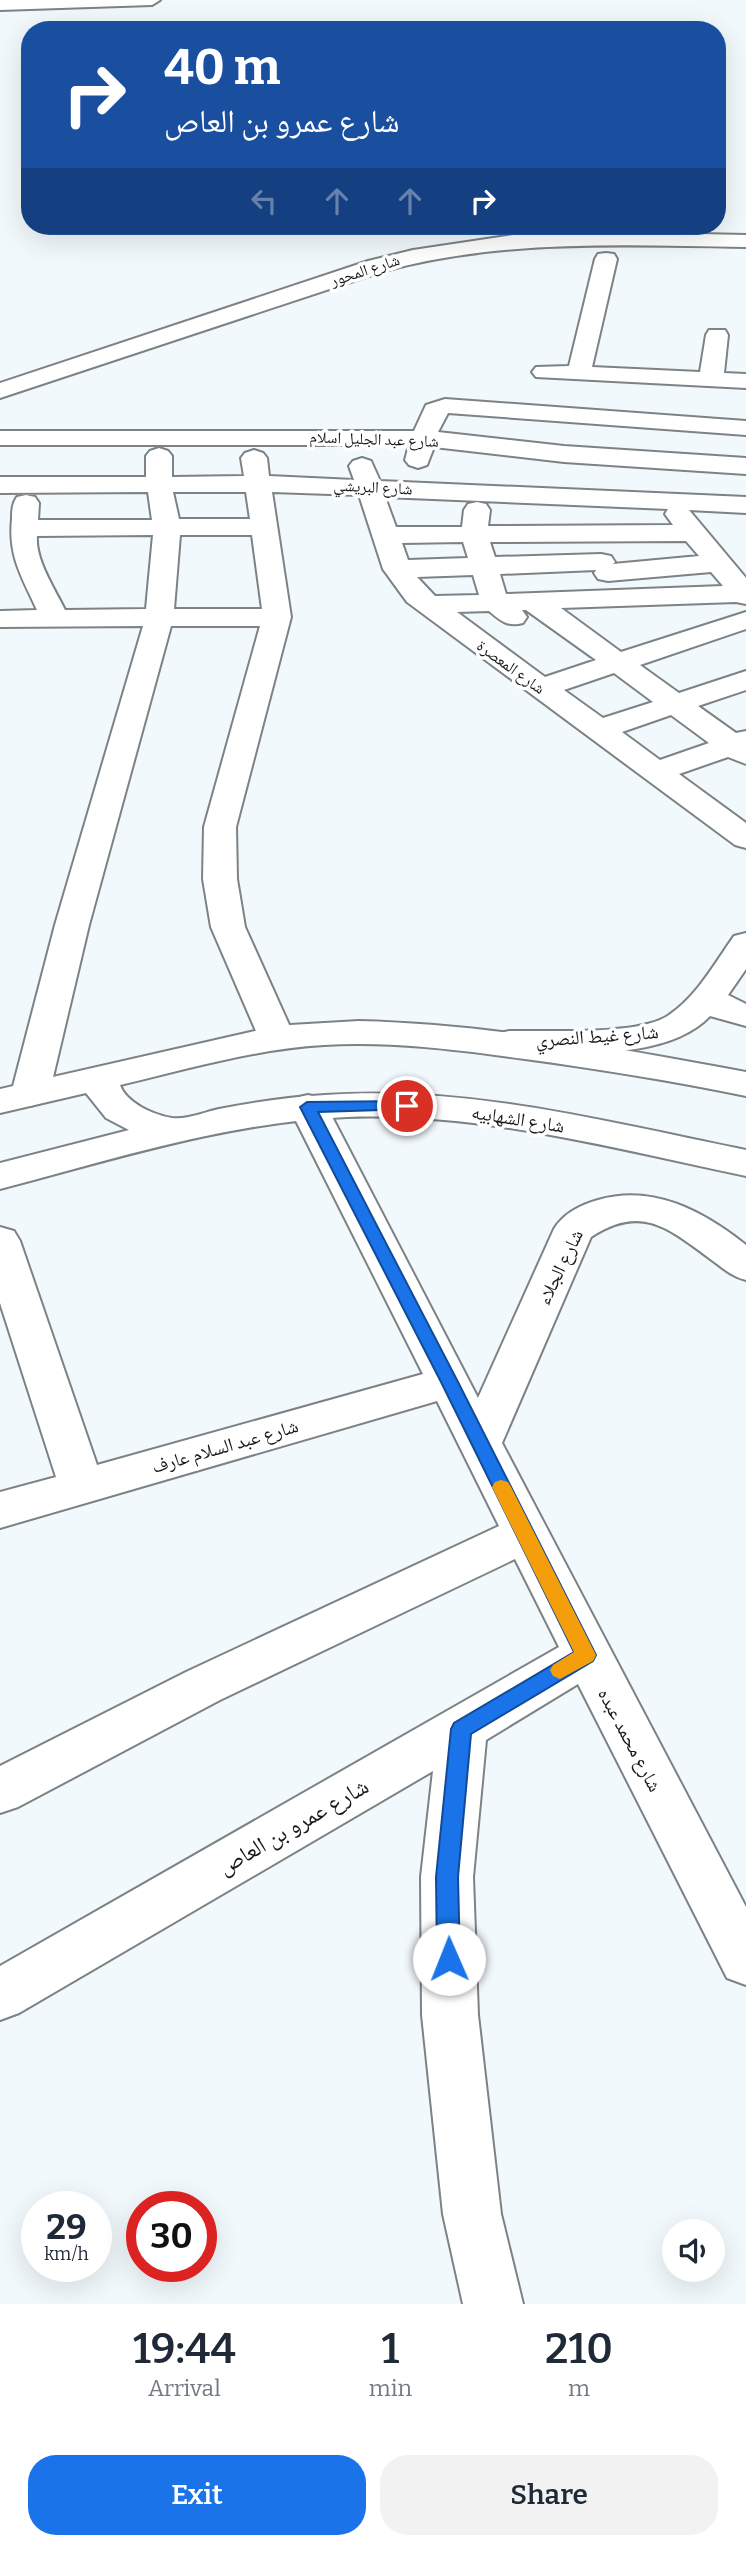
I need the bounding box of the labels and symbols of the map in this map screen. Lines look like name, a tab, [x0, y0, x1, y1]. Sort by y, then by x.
street label: شارع المحور	[327, 250, 402, 291]
street label: شارع عبد الجليل اسلام	[309, 427, 439, 452]
street label: شارع البريشي	[333, 475, 413, 502]
street label: شارع المعصرة	[473, 636, 549, 699]
street label: شارع غيط النصري	[535, 1020, 660, 1056]
pin	[377, 1076, 437, 1136]
street label: شارع الشهابيه	[470, 1100, 566, 1138]
street label: شارع الجلاء	[532, 1226, 588, 1308]
street label: شارع عبد السلام عارف	[149, 1414, 302, 1480]
street label: شارع محمد عبده	[593, 1684, 667, 1796]
street label: شارع عمرو بن العاص	[213, 1772, 374, 1881]
position arrow	[412, 1922, 486, 1996]
speed limit sign: 30	[126, 2191, 217, 2282]

